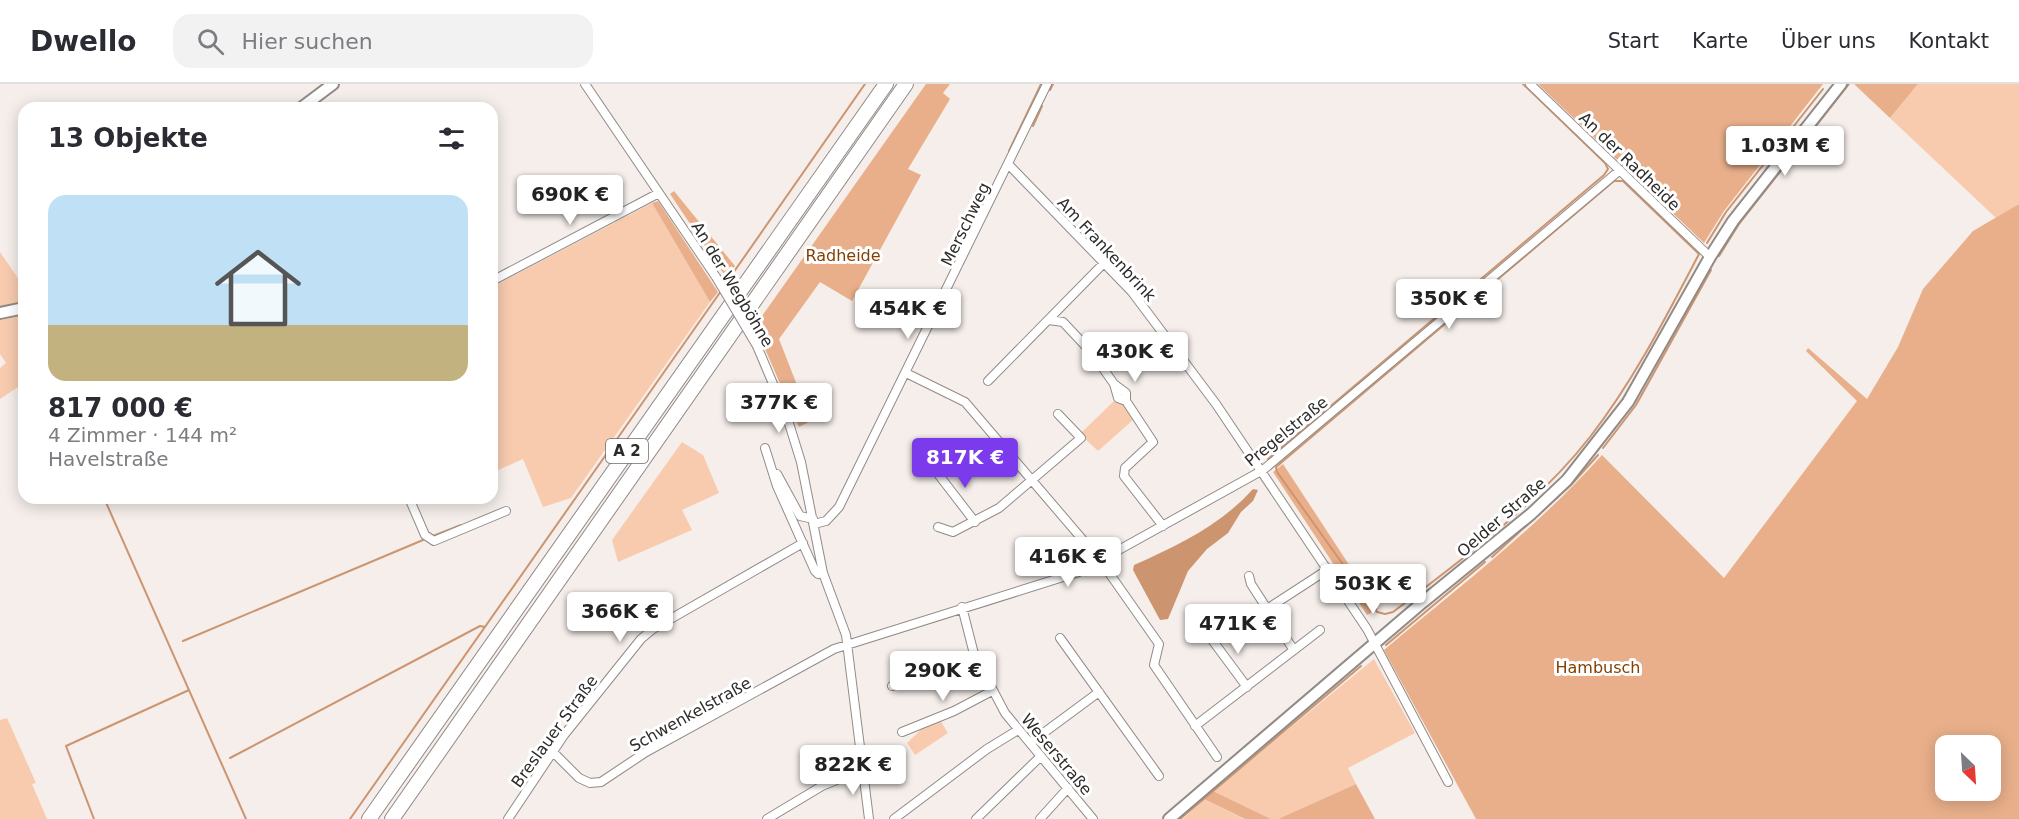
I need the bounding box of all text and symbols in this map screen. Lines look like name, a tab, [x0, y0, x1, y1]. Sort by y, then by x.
search box	[173, 14, 593, 68]
text: Dwello	[30, 25, 137, 58]
icon: search	[194, 25, 227, 58]
text: Hier suchen	[242, 29, 373, 54]
text: Start	[1608, 29, 1659, 53]
text: Karte	[1692, 29, 1748, 53]
text: Über uns	[1781, 29, 1876, 53]
text: Kontakt	[1909, 29, 1989, 53]
street label: An der Radheide	[1575, 108, 1684, 214]
icon: filters	[435, 122, 468, 155]
text: 13 Objekte	[48, 123, 208, 153]
pin: 1.03M €	[1730, 126, 1840, 177]
text: 1.03M €	[1740, 133, 1830, 157]
pin: 690K €	[521, 175, 619, 226]
street label: Merschweg	[937, 179, 994, 269]
text: 690K €	[531, 182, 609, 206]
street label: Am Frankenbrink	[1053, 193, 1160, 306]
street label: An der Wegböhne	[688, 218, 777, 350]
icon: home	[204, 234, 312, 342]
park label: Radheide	[805, 246, 881, 265]
pin: 350K €	[1400, 279, 1498, 330]
text: 350K €	[1410, 286, 1488, 310]
pin: 454K €	[859, 289, 957, 340]
text: 454K €	[869, 296, 947, 320]
pin: 430K €	[1086, 332, 1184, 383]
text: 430K €	[1096, 339, 1174, 363]
pin: 377K €	[730, 383, 828, 434]
text: 377K €	[740, 390, 818, 414]
street label: Pregelstraße	[1241, 392, 1331, 470]
text: 817 000 €	[48, 393, 193, 423]
text: 4 Zimmer · 144 m²	[48, 423, 237, 447]
pin: 817K €	[916, 438, 1014, 489]
road number: A 2	[606, 439, 648, 463]
text: 817K €	[926, 445, 1004, 469]
text: Havelstraße	[48, 447, 169, 471]
street label: Oelder Straße	[1453, 474, 1550, 561]
pin: 416K €	[1019, 537, 1117, 588]
text: 416K €	[1029, 544, 1107, 568]
pin: 503K €	[1324, 564, 1422, 615]
text: 503K €	[1334, 571, 1412, 595]
pin: 366K €	[571, 592, 669, 643]
text: 366K €	[581, 599, 659, 623]
pin: 471K €	[1189, 604, 1287, 655]
text: 471K €	[1199, 611, 1277, 635]
pin: 290K €	[894, 651, 992, 702]
text: 290K €	[904, 658, 982, 682]
park label: Hambusch	[1556, 658, 1641, 677]
street label: Breslauer Straße	[507, 671, 601, 791]
street label: Schwenkelstraße	[626, 673, 754, 756]
street label: Weserstraße	[1017, 710, 1096, 799]
north arrow	[1935, 735, 2001, 801]
map controls	[1935, 735, 2001, 801]
pin: 822K €	[804, 745, 902, 796]
text: 822K €	[814, 752, 892, 776]

